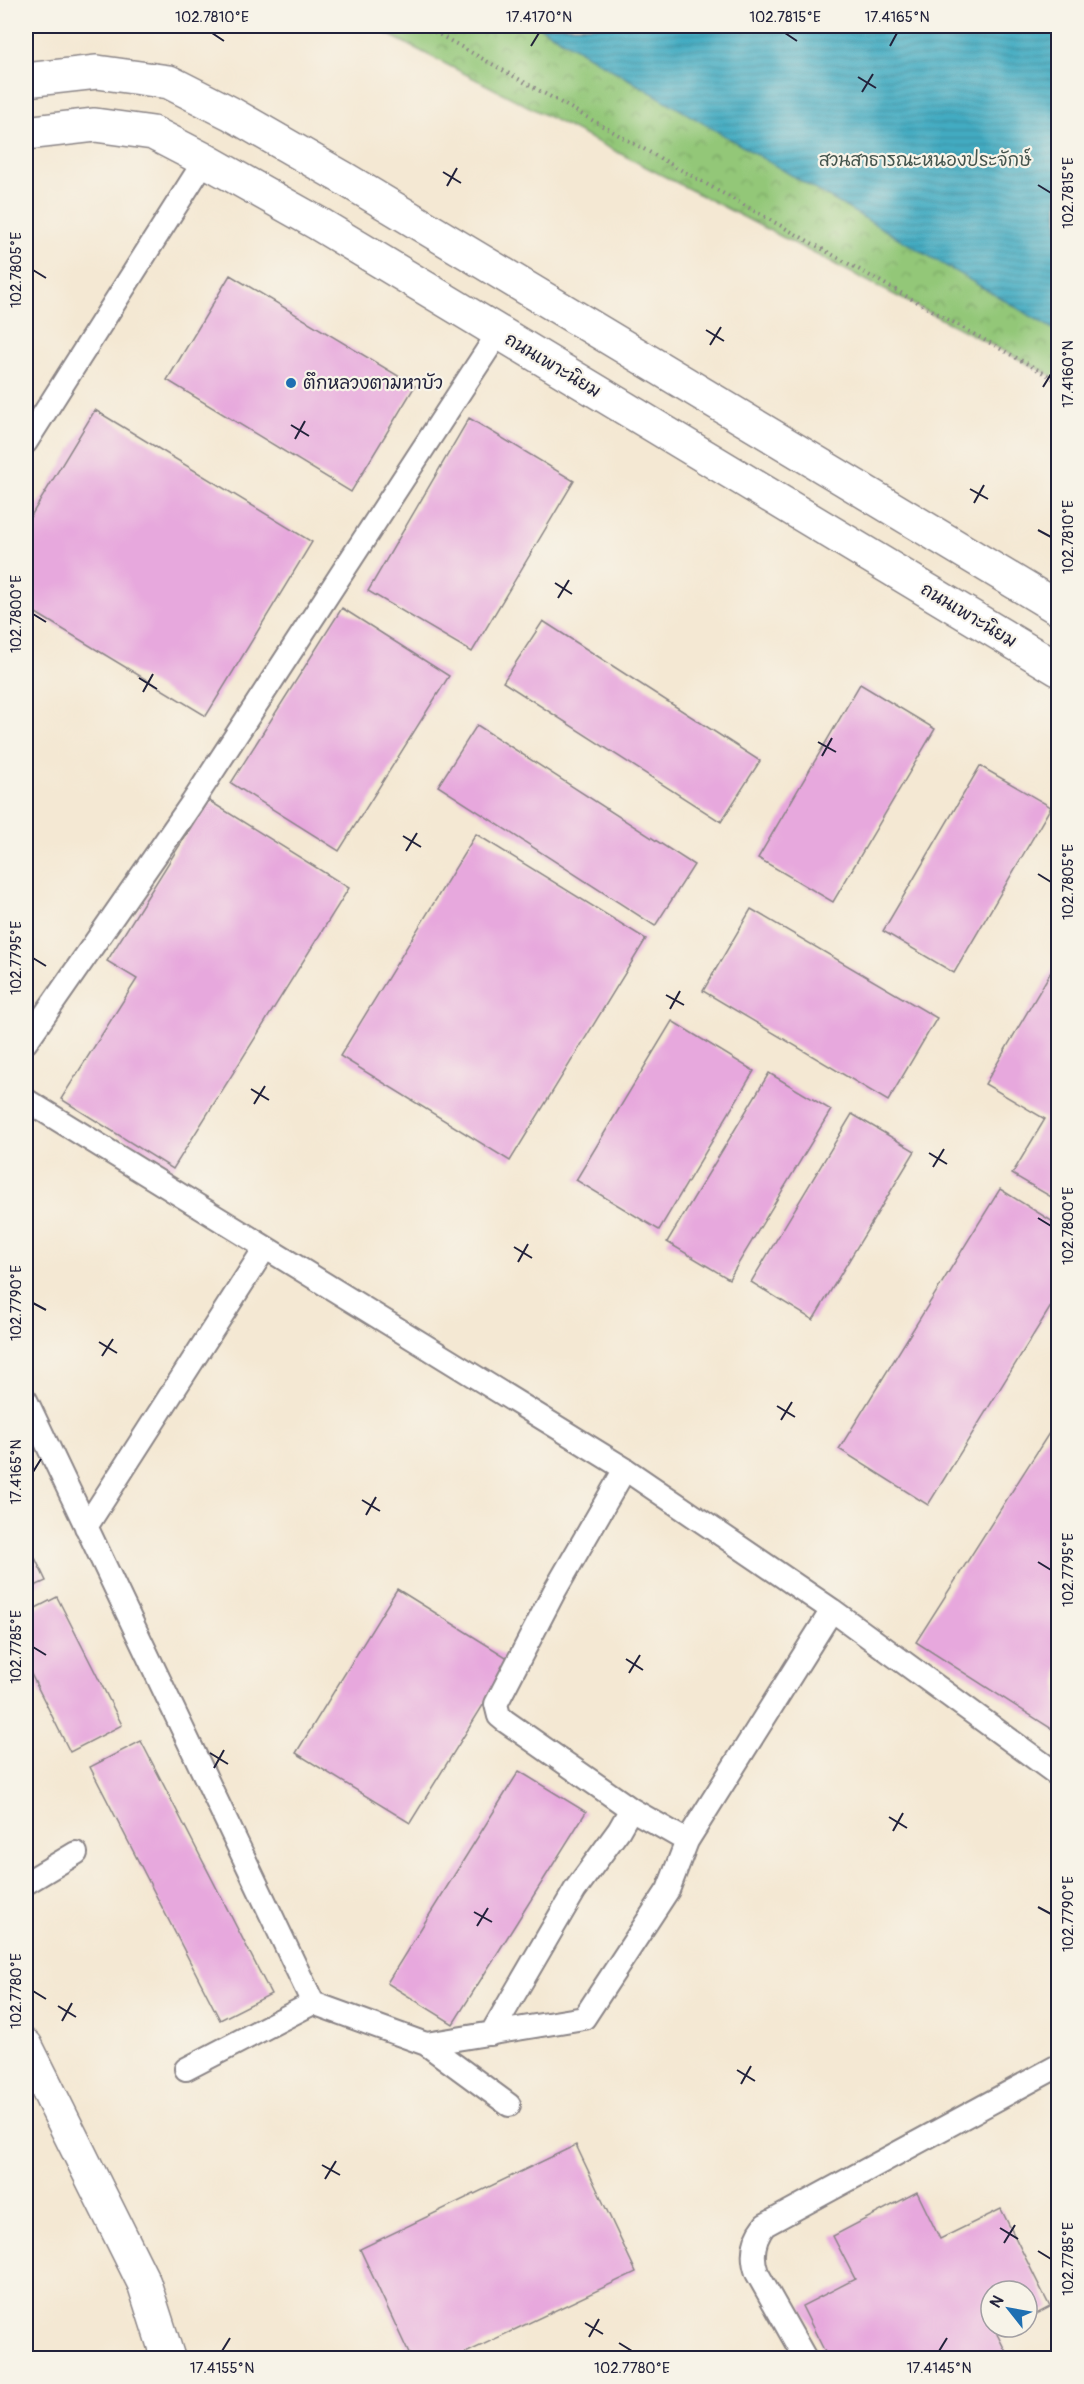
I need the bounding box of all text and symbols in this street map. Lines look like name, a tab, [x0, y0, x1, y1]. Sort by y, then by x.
text: 102.7810°E	[175, 8, 249, 27]
text: 17.4170°N	[506, 8, 572, 27]
text: 102.7815°E	[749, 8, 821, 27]
text: 17.4165°N	[864, 8, 930, 27]
park label: สวนสาธารณะหนองประจักษ์	[819, 147, 1032, 172]
text: 102.7815°E	[1059, 157, 1078, 229]
text: 102.7805°E	[7, 232, 26, 308]
street label: ถนนเพาะนิยม	[500, 328, 605, 403]
text: 17.4160°N	[1059, 340, 1078, 408]
place label: ตึกหลวงตามหาบัว	[303, 371, 443, 395]
marker: ตึกหลวงตามหาบัว	[284, 376, 298, 390]
text: 102.7810°E	[1059, 500, 1078, 574]
text: 102.7800°E	[7, 575, 26, 653]
street label: ถนนเพาะนิยม	[916, 578, 1021, 653]
text: 102.7805°E	[1059, 844, 1078, 920]
text: 102.7795°E	[7, 921, 26, 995]
text: 102.7800°E	[1059, 1187, 1078, 1265]
text: 102.7790°E	[7, 1265, 26, 1341]
text: 17.4165°N	[7, 1439, 26, 1505]
text: 102.7795°E	[1059, 1533, 1078, 1607]
text: 102.7785°E	[7, 1610, 26, 1684]
text: 102.7790°E	[1059, 1876, 1078, 1952]
text: 102.7780°E	[7, 1953, 26, 2029]
text: 102.7785°E	[1059, 2222, 1078, 2296]
north arrow	[979, 2279, 1039, 2339]
text: N	[986, 2292, 1008, 2312]
text: 17.4155°N	[190, 2359, 254, 2378]
text: 102.7780°E	[594, 2359, 670, 2378]
text: 17.4145°N	[906, 2359, 972, 2378]

